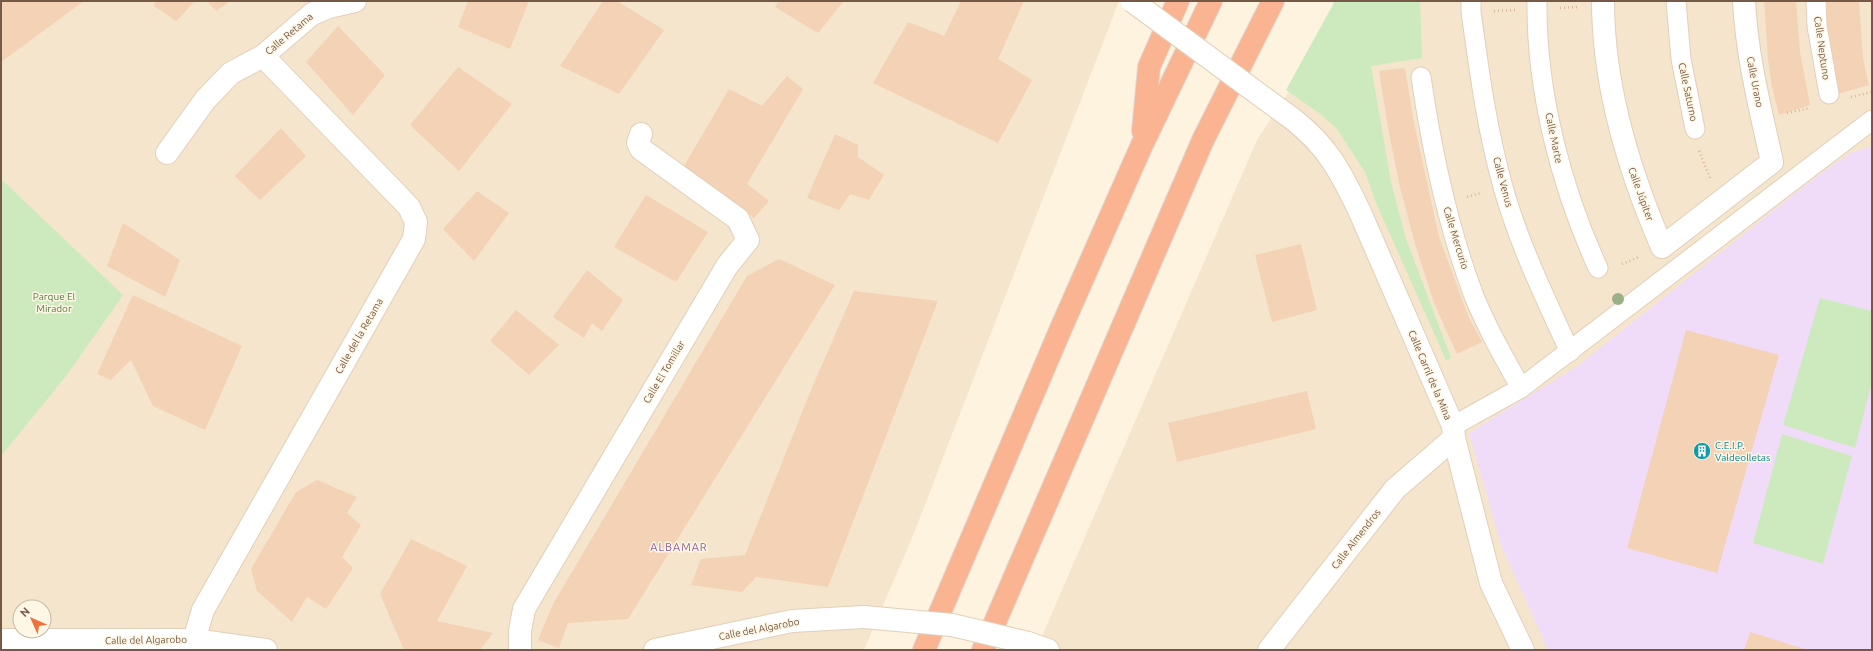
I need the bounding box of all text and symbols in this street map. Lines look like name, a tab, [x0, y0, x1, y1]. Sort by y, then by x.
street label: Calle Retama	[263, 11, 315, 57]
street label: Calle Neptuno	[1812, 16, 1832, 81]
street label: Calle Urano	[1745, 56, 1765, 109]
street label: Calle Saturno	[1676, 62, 1700, 122]
street label: Calle Marte	[1543, 112, 1565, 164]
street label: Calle Venus	[1491, 156, 1515, 208]
street label: Calle Júpiter	[1626, 166, 1656, 223]
street label: Calle Mercurio	[1441, 205, 1471, 271]
park label: Parque El Mirador	[33, 291, 76, 314]
street label: Calle del la Retama	[333, 296, 385, 376]
street label: Calle Carril de la Mina	[1406, 329, 1454, 421]
street label: Calle El Tomillar	[641, 339, 687, 405]
place label: C.E.I.P. Valdeolletas	[1715, 440, 1770, 463]
building icon: C.E.I.P. Valdeolletas	[1692, 441, 1712, 461]
street label: Calle Almendros	[1329, 507, 1383, 571]
district label: ALBAMAR	[650, 541, 708, 553]
north arrow	[12, 599, 52, 639]
text: N	[18, 605, 32, 619]
street label: Calle del Algarobo	[718, 616, 800, 642]
street label: Calle del Algarobo	[105, 634, 187, 646]

